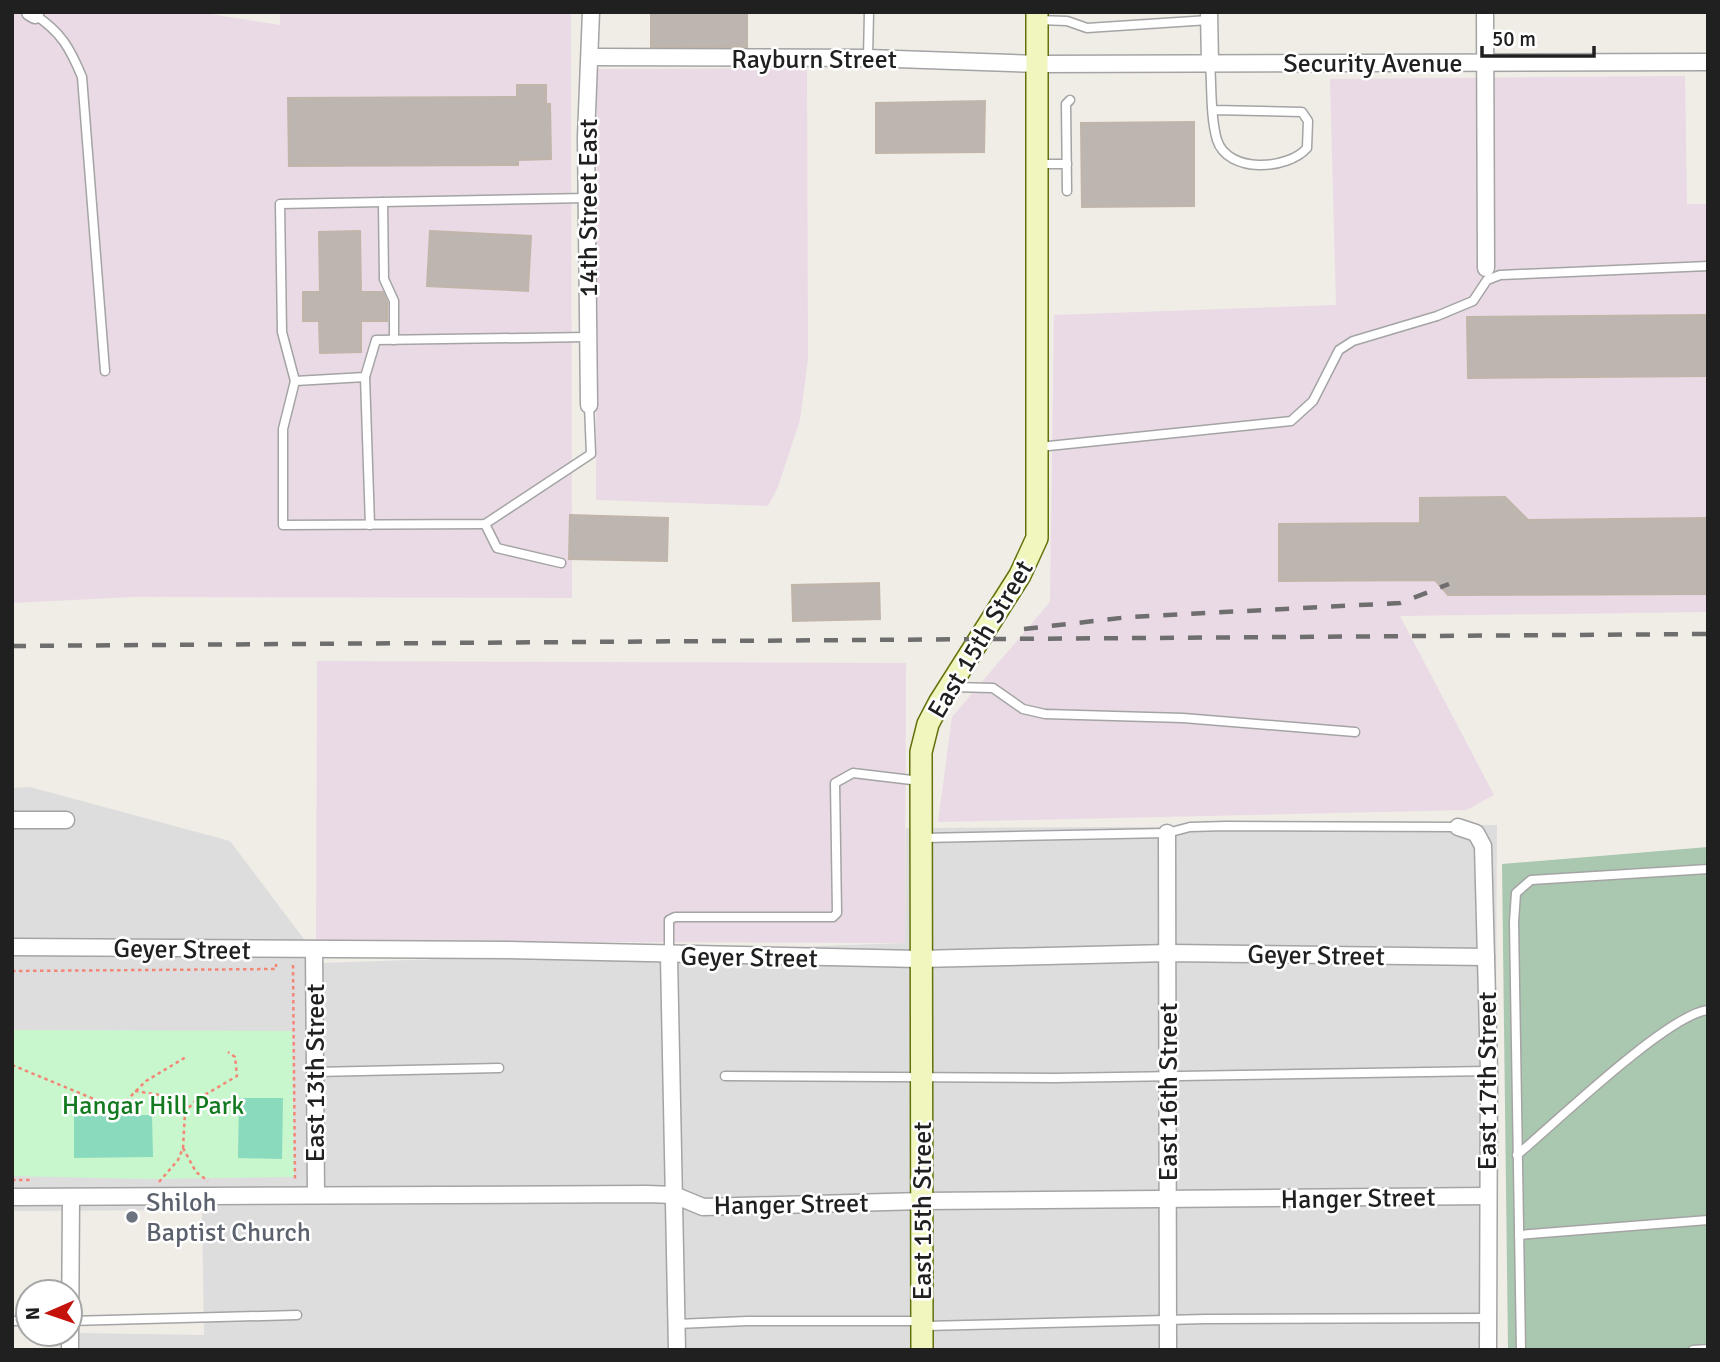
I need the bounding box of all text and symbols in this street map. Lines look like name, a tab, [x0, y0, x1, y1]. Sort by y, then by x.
scale bar	[1482, 14, 1594, 58]
text: 50 m	[1492, 26, 1536, 52]
street label: Rayburn Street	[731, 44, 897, 76]
street label: Security Avenue	[1283, 48, 1463, 80]
street label: 14th Street East	[573, 119, 605, 297]
street label: East 15th Street	[921, 555, 1041, 724]
street label: Geyer Street	[113, 933, 251, 967]
street label: Geyer Street	[1247, 939, 1385, 973]
street label: Geyer Street	[680, 941, 818, 975]
street label: East 13th Street	[300, 984, 332, 1162]
street label: East 17th Street	[1472, 992, 1504, 1170]
street label: East 16th Street	[1153, 1003, 1185, 1181]
park label: Hangar Hill Park	[62, 1090, 244, 1122]
street label: East 15th Street	[907, 1122, 939, 1300]
street label: Hanger Street	[1280, 1182, 1436, 1216]
place label: Shiloh Baptist Church	[146, 1187, 311, 1249]
street label: Hanger Street	[713, 1188, 869, 1222]
marker: Shiloh Baptist Church	[124, 1209, 140, 1225]
north arrow	[14, 1278, 84, 1348]
text: N	[21, 1307, 45, 1321]

